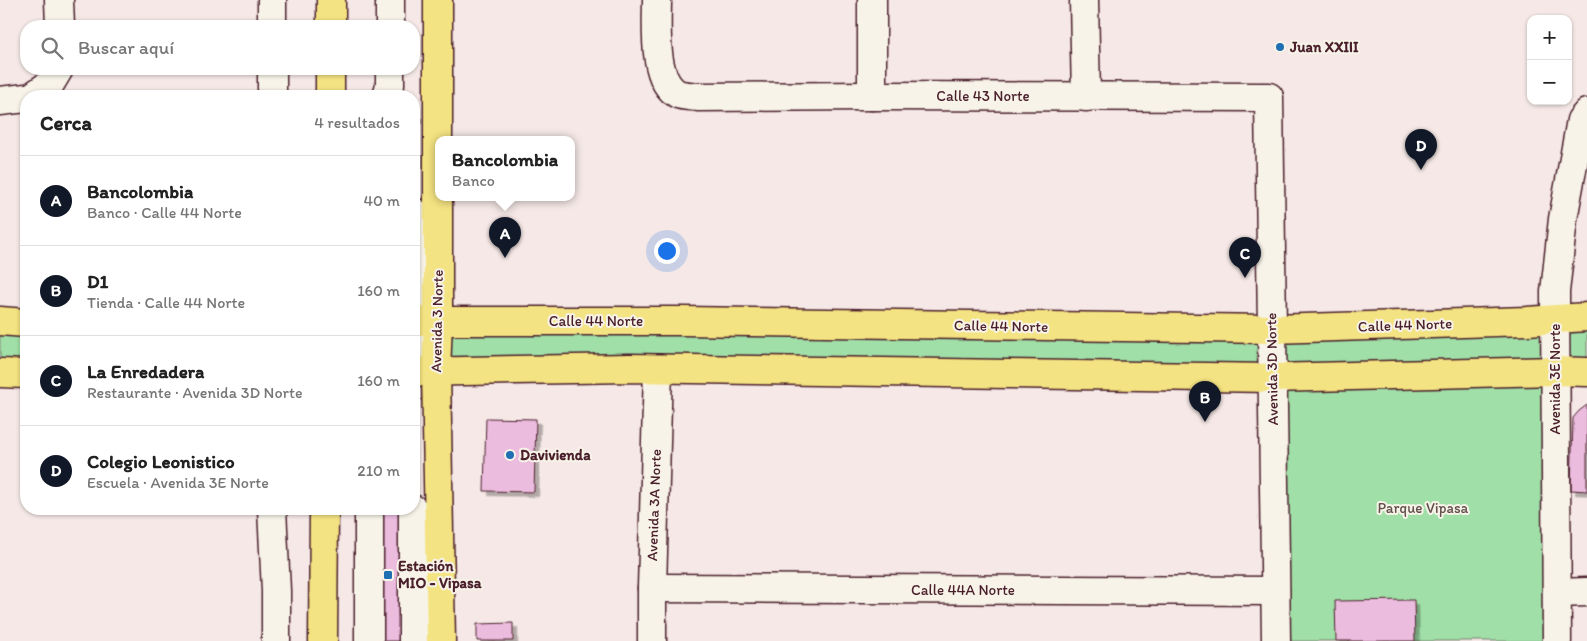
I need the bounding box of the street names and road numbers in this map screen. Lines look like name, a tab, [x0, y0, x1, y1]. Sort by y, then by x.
street label: Calle 43 Norte	[936, 87, 1030, 105]
street label: Avenida 3 Norte	[427, 269, 447, 373]
street label: Calle 44 Norte	[549, 312, 643, 330]
street label: Avenida 3D Norte	[1262, 313, 1282, 425]
street label: Calle 44 Norte	[1358, 314, 1452, 336]
street label: Calle 44 Norte	[954, 316, 1048, 336]
street label: Avenida 3E Norte	[1546, 324, 1564, 434]
street label: Avenida 3A Norte	[643, 449, 665, 561]
street label: Calle 44A Norte	[911, 581, 1015, 599]

